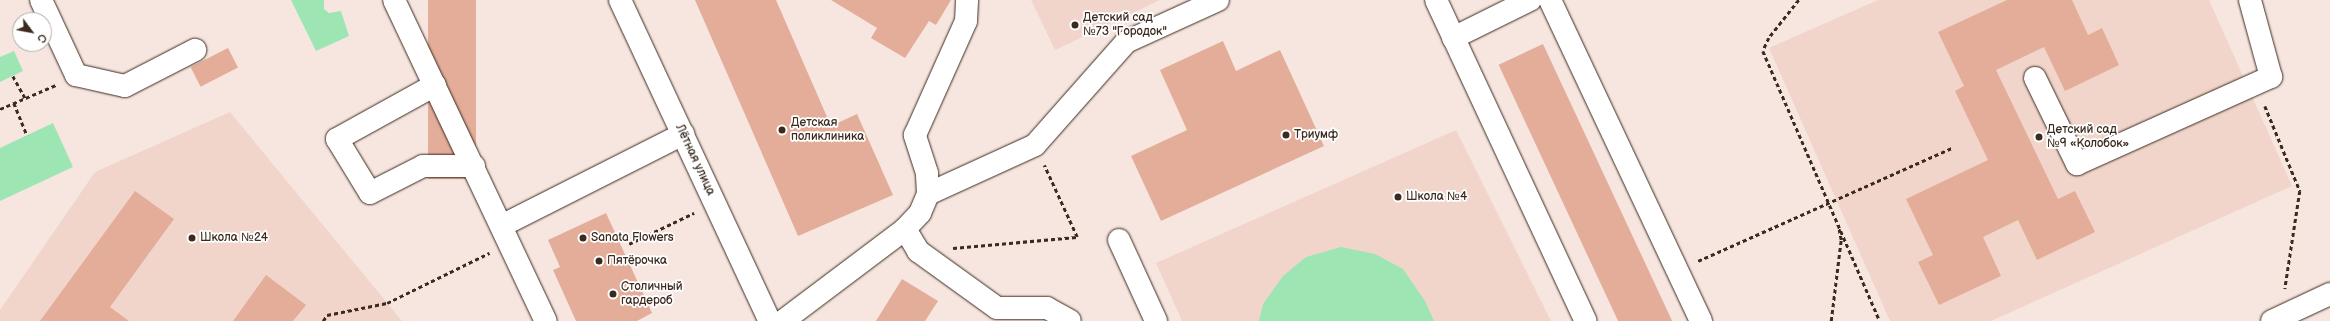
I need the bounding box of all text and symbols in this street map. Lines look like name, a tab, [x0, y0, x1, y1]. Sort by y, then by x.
place label: Детский сад №73 "Городок"	[1083, 11, 1167, 39]
north arrow	[12, 12, 52, 52]
marker: Детский сад №73 "Городок"	[1070, 20, 1080, 30]
text: С	[34, 31, 49, 45]
place label: Детская поликлиника	[791, 116, 864, 144]
street label: Лётная улица	[672, 122, 718, 198]
place label: Детский сад №9 «Колобок»	[2047, 123, 2129, 151]
marker: Детская поликлиника	[776, 124, 788, 136]
place label: Триумф	[1294, 128, 1338, 142]
marker: Триумф	[1281, 130, 1291, 140]
marker: Детский сад №9 «Колобок»	[2034, 132, 2044, 142]
place label: Школа №4	[1406, 190, 1467, 204]
marker: Школа №4	[1393, 192, 1403, 202]
place label: Школа №24	[200, 231, 268, 245]
place label: Sanata Flowers	[591, 231, 674, 245]
marker: Школа №24	[187, 233, 197, 243]
marker: Sanata Flowers	[578, 233, 588, 243]
place label: Пятёрочка	[607, 254, 667, 268]
marker: Пятёрочка	[594, 256, 604, 266]
place label: Столичный гардероб	[621, 280, 683, 308]
marker: Столичный гардероб	[608, 289, 618, 299]

